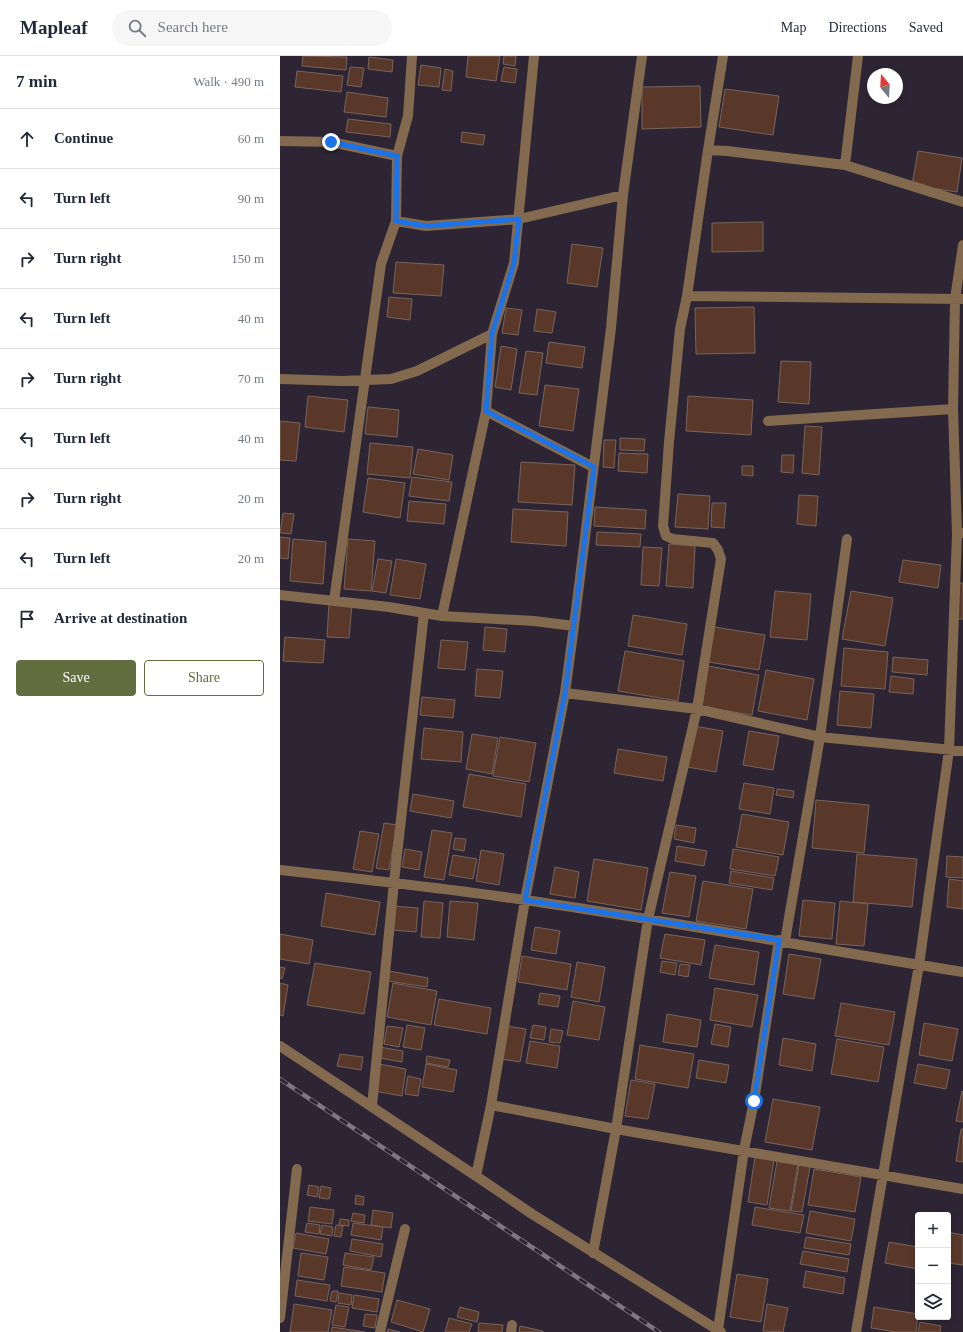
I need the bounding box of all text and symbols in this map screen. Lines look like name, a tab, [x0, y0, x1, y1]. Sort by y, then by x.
search box	[112, 10, 392, 46]
text: Mapleaf	[20, 17, 88, 38]
icon: search	[126, 17, 148, 39]
text: Search here	[158, 19, 228, 35]
text: Map	[781, 20, 806, 35]
text: Directions	[828, 20, 887, 35]
text: Saved	[909, 20, 943, 35]
north arrow	[867, 68, 903, 104]
text: 7 min	[16, 72, 57, 91]
text: Walk · 490 m	[193, 74, 264, 89]
icon: ahead	[16, 128, 38, 150]
text: Continue	[54, 130, 113, 146]
text: 60 m	[238, 131, 264, 146]
route end	[322, 133, 340, 151]
icon: left	[16, 188, 38, 210]
text: Turn left	[54, 190, 111, 206]
text: 90 m	[238, 191, 264, 206]
icon: right	[16, 248, 38, 270]
text: Turn right	[54, 250, 121, 266]
text: 150 m	[231, 251, 264, 266]
icon: left	[16, 308, 38, 330]
text: Turn left	[54, 310, 111, 326]
text: 40 m	[238, 311, 264, 326]
icon: right	[16, 368, 38, 390]
text: Turn right	[54, 370, 121, 386]
text: 70 m	[238, 371, 264, 386]
icon: left	[16, 428, 38, 450]
text: Turn left	[54, 430, 111, 446]
text: 40 m	[238, 431, 264, 446]
icon: right	[16, 488, 38, 510]
text: Turn right	[54, 490, 121, 506]
text: 20 m	[238, 491, 264, 506]
icon: left	[16, 548, 38, 570]
text: Turn left	[54, 550, 111, 566]
text: 20 m	[238, 551, 264, 566]
icon: arrive	[16, 608, 38, 630]
text: Arrive at destination	[54, 610, 187, 626]
button: Save	[16, 660, 136, 696]
button: Share	[144, 660, 264, 696]
route start	[745, 1092, 763, 1110]
map controls	[915, 1212, 951, 1320]
button: +	[915, 1212, 951, 1248]
button: −	[915, 1248, 951, 1284]
button: layers	[915, 1284, 951, 1320]

